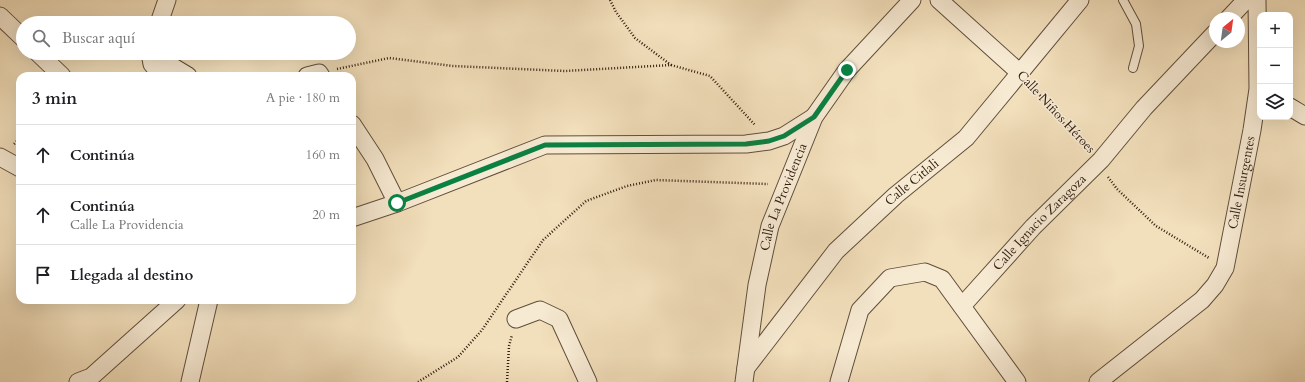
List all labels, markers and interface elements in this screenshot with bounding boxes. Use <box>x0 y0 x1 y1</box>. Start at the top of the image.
north arrow <box>1209 12 1245 48</box>
map controls <box>1257 12 1293 120</box>
button: + <box>1257 12 1293 48</box>
search box <box>16 16 356 60</box>
icon: search <box>30 27 52 49</box>
text: Buscar aquí <box>62 28 135 48</box>
button: − <box>1257 48 1293 84</box>
route end <box>838 61 856 79</box>
street label: Calle Niños Héroes <box>1013 67 1099 157</box>
button: layers <box>1257 84 1293 120</box>
text: 3 min <box>32 87 77 110</box>
text: A pie · 180 m <box>266 89 340 107</box>
street label: Calle Insurgentes <box>1224 134 1260 231</box>
street label: Calle La Providencia <box>756 140 812 253</box>
icon: ahead <box>32 144 54 166</box>
text: Continúa <box>70 145 135 165</box>
text: 160 m <box>306 146 340 164</box>
street label: Calle Citlali <box>881 154 943 210</box>
street label: Calle Ignacio Zaragoza <box>989 170 1091 275</box>
route start <box>388 194 406 212</box>
text: Continúa <box>70 196 135 216</box>
icon: ahead <box>32 204 54 226</box>
text: 20 m <box>312 206 340 224</box>
text: Calle La Providencia <box>70 216 184 234</box>
icon: arrive <box>32 264 54 286</box>
text: Llegada al destino <box>70 265 193 285</box>

